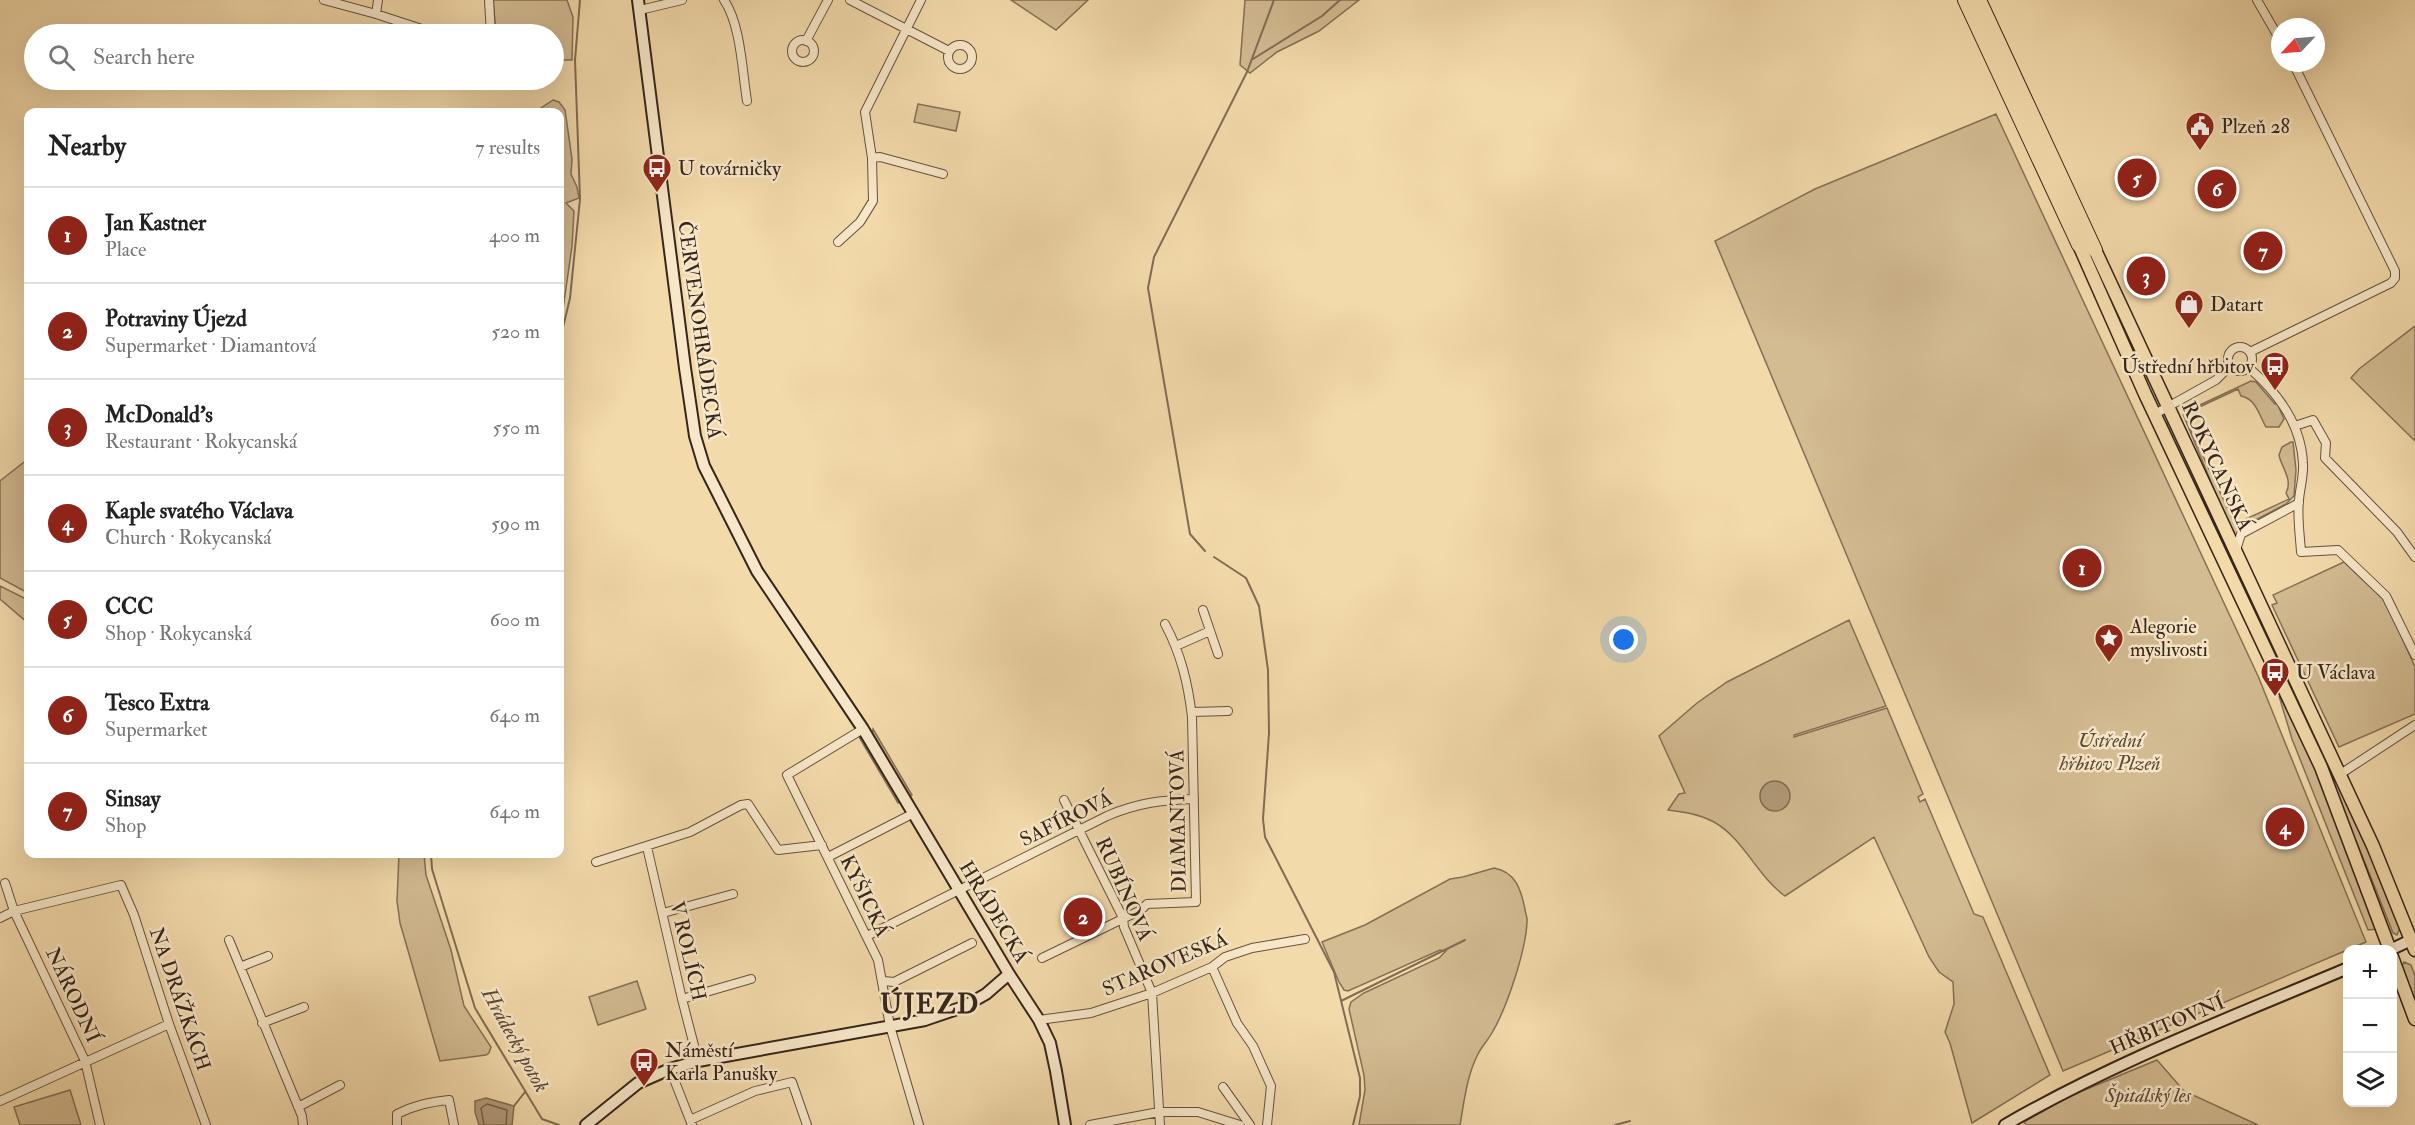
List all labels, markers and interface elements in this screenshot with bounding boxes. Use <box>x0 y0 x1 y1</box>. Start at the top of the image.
north arrow <box>2271 18 2325 72</box>
search box <box>24 24 564 90</box>
icon: search <box>45 41 78 74</box>
text: Search here <box>93 43 195 71</box>
public building icon: Plzeň 28 <box>2184 110 2216 152</box>
place label: Plzeň 28 <box>2221 114 2290 139</box>
text: Nearby <box>48 131 126 163</box>
text: 7 results <box>475 135 540 160</box>
bus stop icon: U továrničky <box>641 152 673 194</box>
place label: U továrničky <box>678 156 782 181</box>
pin: 5 <box>2118 156 2156 201</box>
pin: 6 <box>2198 166 2236 212</box>
text: Jan Kastner <box>105 209 206 237</box>
street label: ČERVENOHRÁDECKÁ <box>672 219 729 441</box>
text: 1 <box>64 223 71 248</box>
text: 400 m <box>489 223 540 248</box>
pin: 7 <box>2244 228 2282 274</box>
text: Place <box>105 237 146 262</box>
pin: 3 <box>2126 254 2166 298</box>
shop icon: Datart <box>2173 288 2205 330</box>
place label: Datart <box>2210 292 2264 317</box>
text: Potraviny Újezd <box>105 305 247 333</box>
text: 2 <box>62 319 73 344</box>
text: 520 m <box>491 319 540 344</box>
text: Supermarket · Diamantová <box>105 333 316 358</box>
bus stop icon: Ústřední hřbitov <box>2259 350 2291 392</box>
place label: Ústřední hřbitov <box>2122 353 2254 379</box>
street label: ROKYCANSKÁ <box>2176 397 2259 535</box>
text: McDonald's <box>105 401 213 429</box>
text: 3 <box>64 415 71 440</box>
text: 550 m <box>493 415 540 440</box>
text: Restaurant · Rokycanská <box>105 429 297 454</box>
text: Kaple svatého Václava <box>105 497 293 525</box>
text: 4 <box>62 511 73 536</box>
text: 590 m <box>491 511 540 536</box>
text: Church · Rokycanská <box>105 525 272 550</box>
pin: 1 <box>2062 546 2102 590</box>
text: CCC <box>105 593 153 621</box>
text: 5 <box>63 607 72 632</box>
text: 600 m <box>490 607 540 632</box>
place label: Alegorie myslivosti <box>2129 614 2208 662</box>
text: Shop · Rokycanská <box>105 621 252 646</box>
place icon: Alegorie myslivosti <box>2093 622 2125 664</box>
your location <box>1609 625 1638 654</box>
bus stop icon: U Václava <box>2259 656 2291 698</box>
place label: U Václava <box>2296 660 2376 685</box>
text: Tesco Extra <box>105 689 209 717</box>
text: 6 <box>62 703 73 728</box>
text: 640 m <box>489 703 540 728</box>
text: Supermarket <box>105 717 208 742</box>
park label: Ústřední hřbitov Plzeň <box>2058 728 2161 776</box>
street label: DIAMANTOVÁ <box>1163 749 1192 893</box>
text: Sinsay <box>105 785 160 813</box>
street label: SAFÍROVÁ <box>1015 785 1117 852</box>
text: 7 <box>63 799 72 824</box>
text: 640 m <box>489 799 540 824</box>
pin: 4 <box>2266 804 2304 850</box>
text: Shop <box>105 813 146 838</box>
street label: RUBÍNOVÁ <box>1090 833 1159 945</box>
street label: KYŠICKÁ <box>834 851 897 941</box>
street label: HRÁDECKÁ <box>954 856 1035 968</box>
pin: 2 <box>1064 894 1102 940</box>
street label: V ROLÍCH <box>664 898 713 1003</box>
street label: NA DRÁŽKÁCH <box>144 924 217 1074</box>
street label: STAROVESKÁ <box>1098 925 1232 1002</box>
street label: NÁRODNÍ <box>40 943 107 1047</box>
map controls <box>2343 945 2397 1107</box>
button: + <box>2343 945 2397 999</box>
water label: Hrádecký potok <box>475 982 555 1097</box>
district label: ÚJEZD <box>880 986 980 1021</box>
street label: HŘBITOVNÍ <box>2105 988 2229 1060</box>
button: − <box>2343 999 2397 1053</box>
place label: Náměstí Karla Panušky <box>665 1038 779 1086</box>
bus stop icon: Náměstí Karla Panušky <box>628 1046 660 1088</box>
button: layers <box>2343 1053 2397 1107</box>
park label: Špitálský les <box>2104 1083 2191 1108</box>

